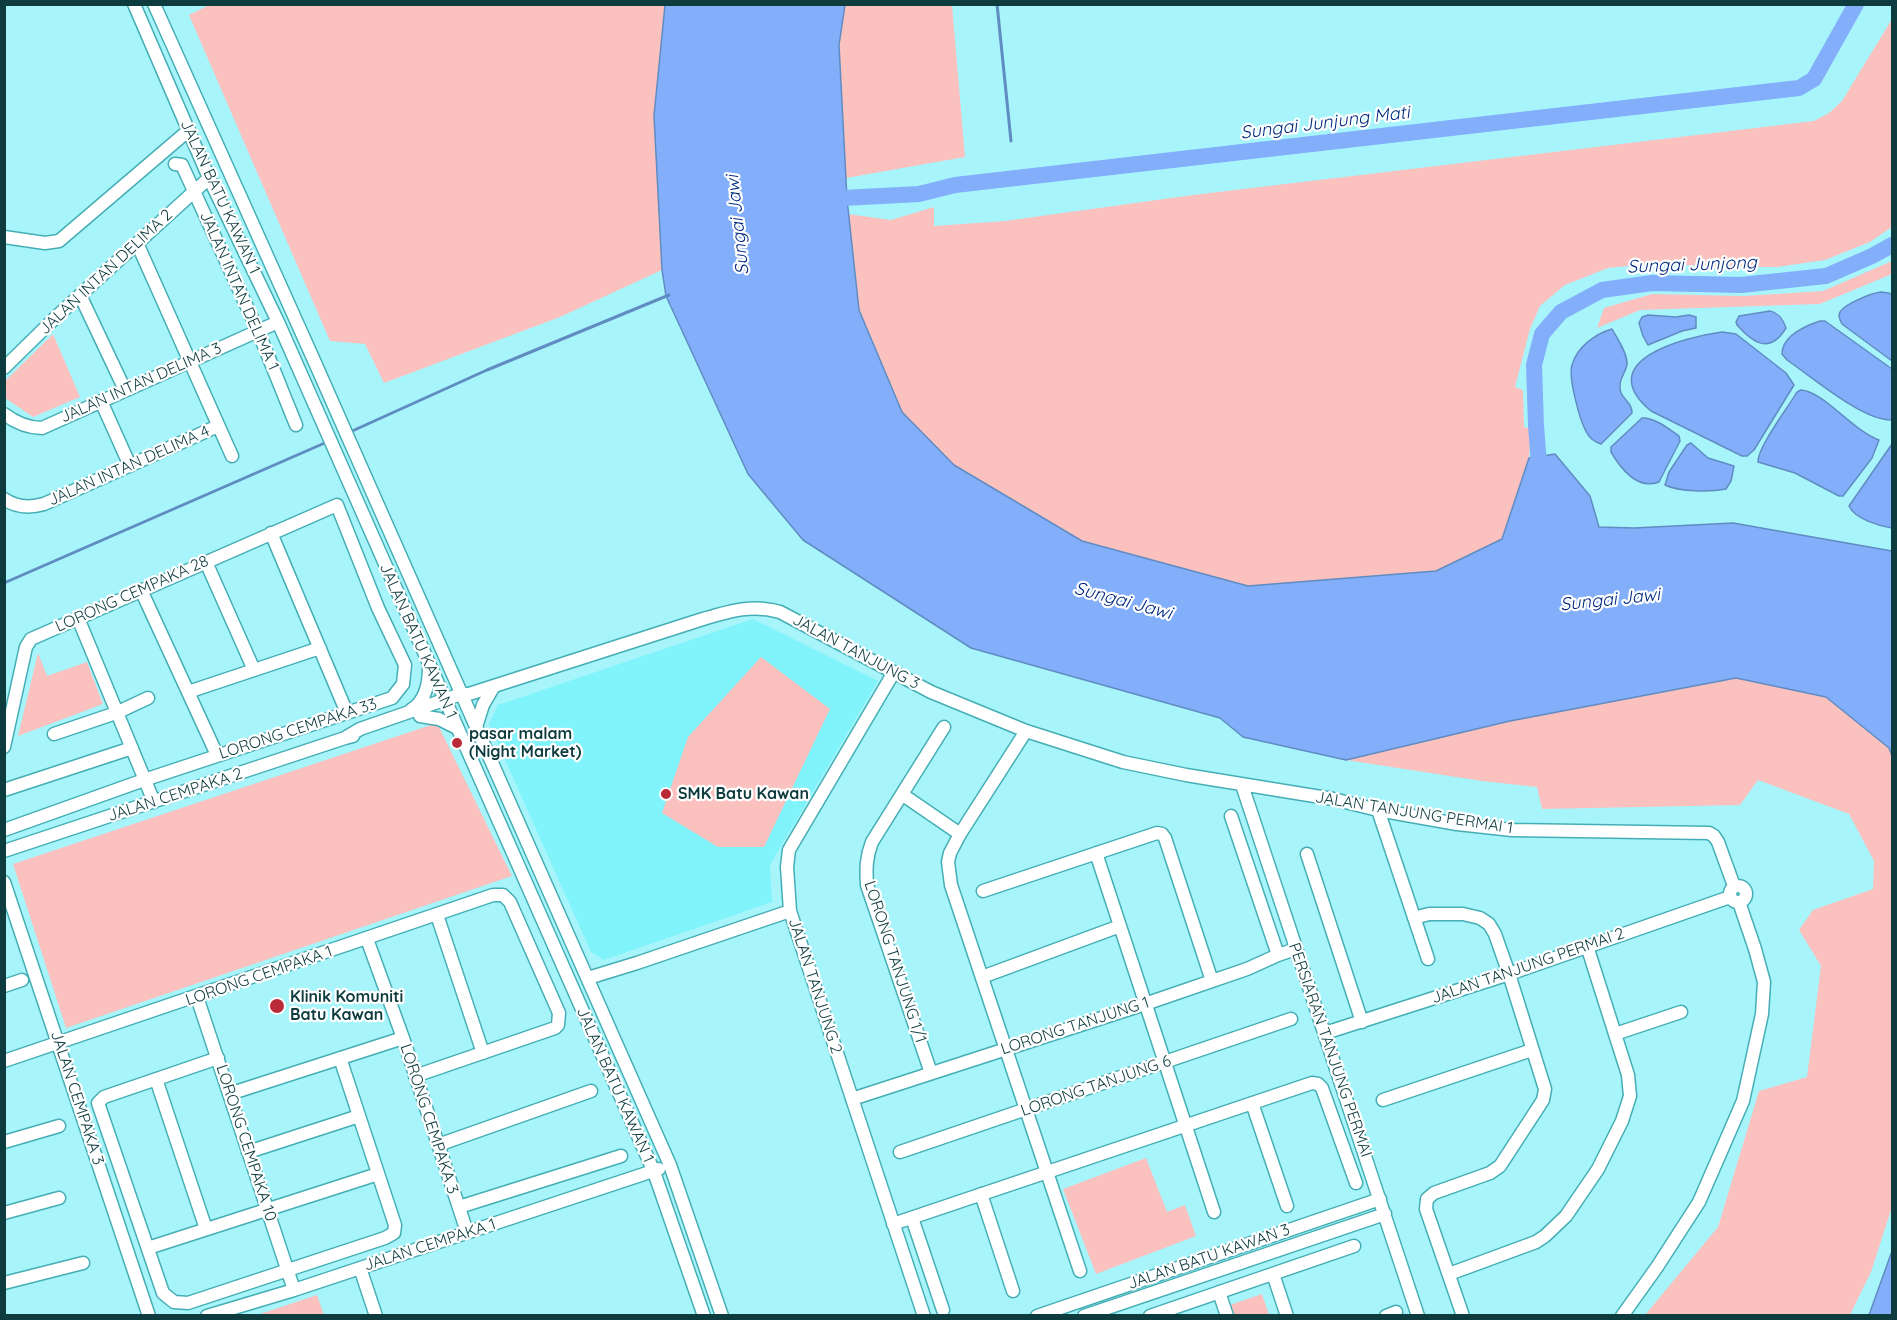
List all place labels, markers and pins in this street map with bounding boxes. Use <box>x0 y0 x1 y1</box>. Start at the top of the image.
place label: pasar malam (Night Market) <box>469 724 581 762</box>
marker: pasar malam (Night Market) <box>450 736 464 750</box>
place label: SMK Batu Kawan <box>678 784 809 804</box>
marker: SMK Batu Kawan <box>659 787 673 801</box>
place label: Klinik Komuniti Batu Kawan <box>290 987 403 1025</box>
marker: Klinik Komuniti Batu Kawan <box>268 997 286 1015</box>

